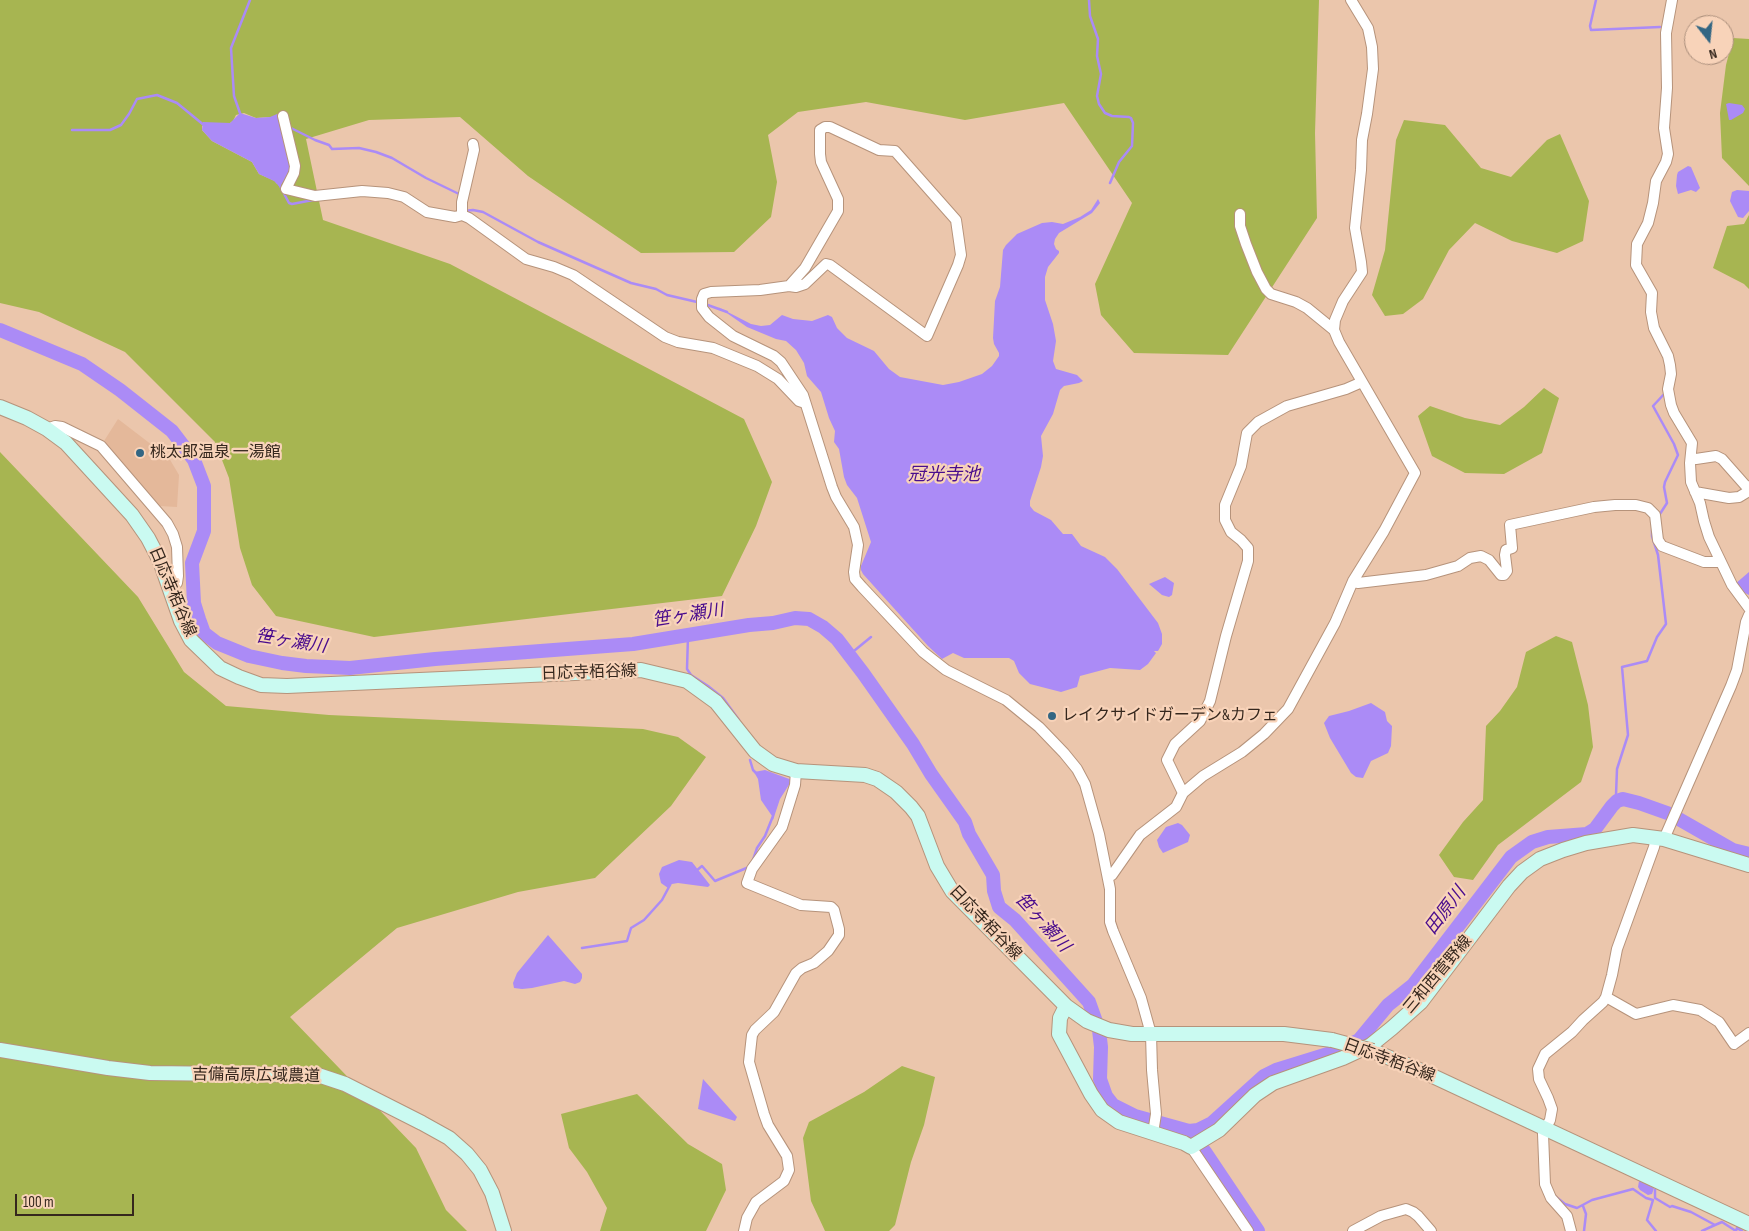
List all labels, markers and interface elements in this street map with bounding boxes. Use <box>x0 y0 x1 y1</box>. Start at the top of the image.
north arrow <box>1684 15 1734 65</box>
text: N <box>1707 45 1719 63</box>
place label: 桃太郎温泉 一湯館 <box>150 443 281 463</box>
marker: 桃太郎温泉 一湯館 <box>134 447 146 459</box>
water label: 冠光寺池 <box>908 464 980 486</box>
street label: 日応寺栢谷線 <box>144 544 200 640</box>
water label: 笹ヶ瀬川 <box>651 600 725 632</box>
water label: 笹ヶ瀬川 <box>254 626 328 658</box>
street label: 日応寺栢谷線 <box>541 662 637 684</box>
place label: レイクサイドガーデン&カフェ <box>1062 706 1278 726</box>
marker: レイクサイドガーデン&カフェ <box>1046 710 1058 722</box>
street label: 日応寺栢谷線 <box>945 882 1025 964</box>
water label: 田原川 <box>1421 883 1471 939</box>
water label: 笹ヶ瀬川 <box>1010 889 1074 957</box>
street label: 三和西菅野線 <box>1400 932 1476 1018</box>
street label: 日応寺栢谷線 <box>1341 1036 1437 1086</box>
street label: 吉備高原広域農道 <box>192 1065 320 1087</box>
scale bar <box>18 1184 136 1216</box>
text: 100 m <box>23 1193 54 1212</box>

